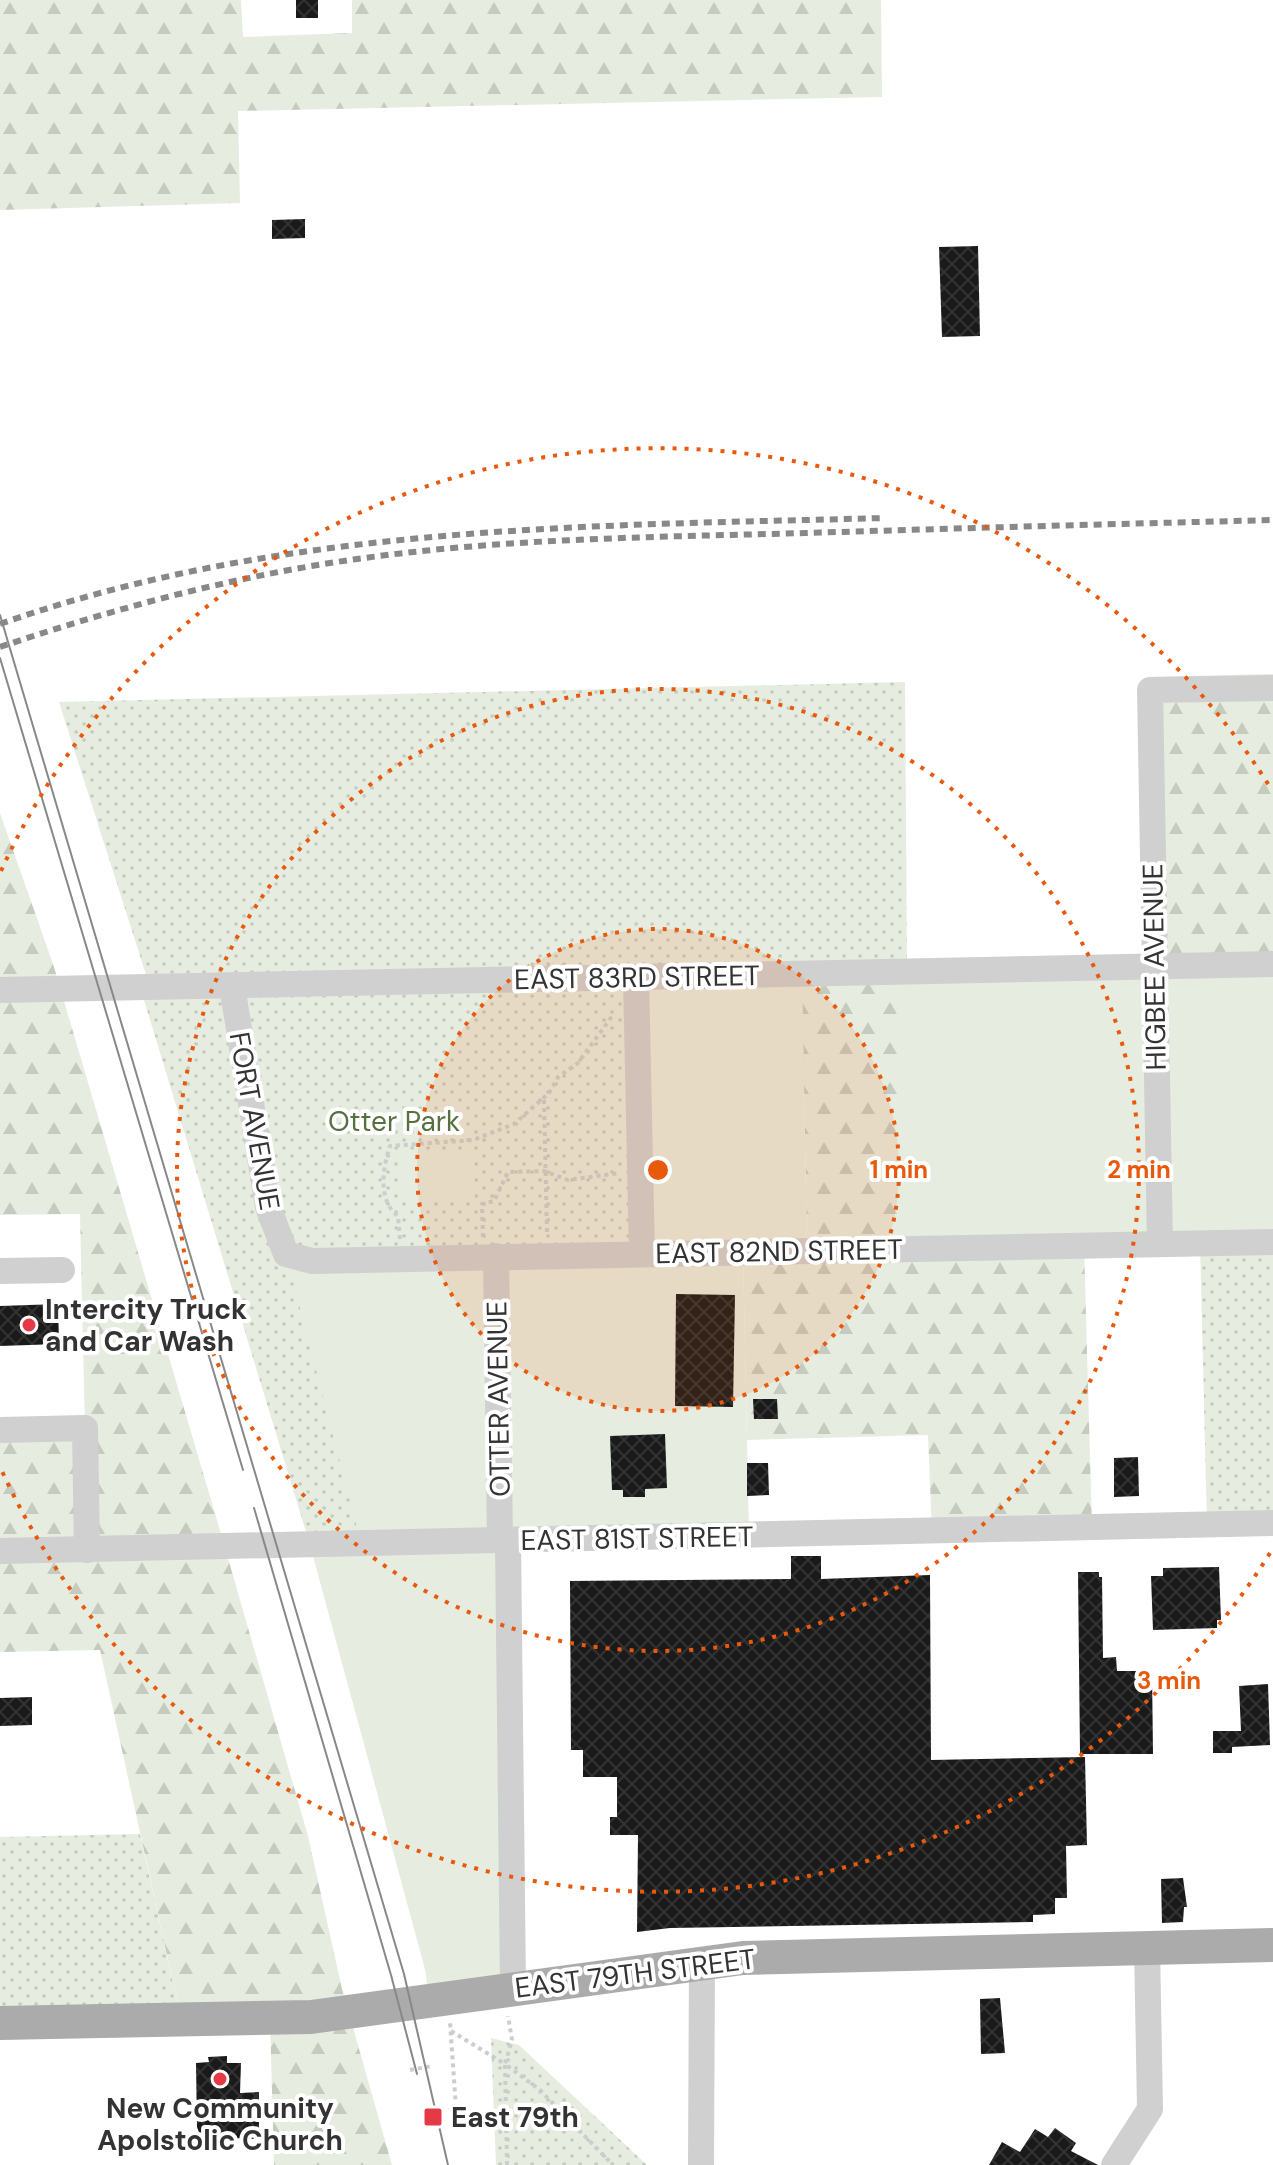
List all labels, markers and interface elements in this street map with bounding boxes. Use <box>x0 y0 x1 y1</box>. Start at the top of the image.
street label: HIGBEE AVENUE <box>1134 863 1175 1071</box>
street label: EAST 83RD STREET <box>514 957 760 998</box>
street label: FORT AVENUE <box>221 1029 288 1213</box>
park label: Otter Park <box>328 1103 460 1140</box>
text: 1 min <box>870 1154 928 1185</box>
text: 2 min <box>1107 1154 1171 1185</box>
centre of rings <box>644 1156 672 1184</box>
street label: EAST 82ND STREET <box>655 1231 903 1272</box>
place label: Intercity Truck and Car Wash <box>45 1291 247 1360</box>
street label: OTTER AVENUE <box>478 1301 519 1497</box>
marker: Intercity Truck and Car Wash <box>20 1316 38 1334</box>
street label: EAST 81ST STREET <box>520 1518 754 1559</box>
text: 3 min <box>1137 1665 1201 1696</box>
street label: EAST 79TH STREET <box>513 1940 757 2007</box>
marker: New Community Apolstolic Church <box>211 2070 229 2088</box>
place label: New Community Apolstolic Church <box>97 2090 343 2159</box>
place label: East 79th <box>451 2099 579 2136</box>
marker: East 79th <box>422 2106 444 2128</box>

